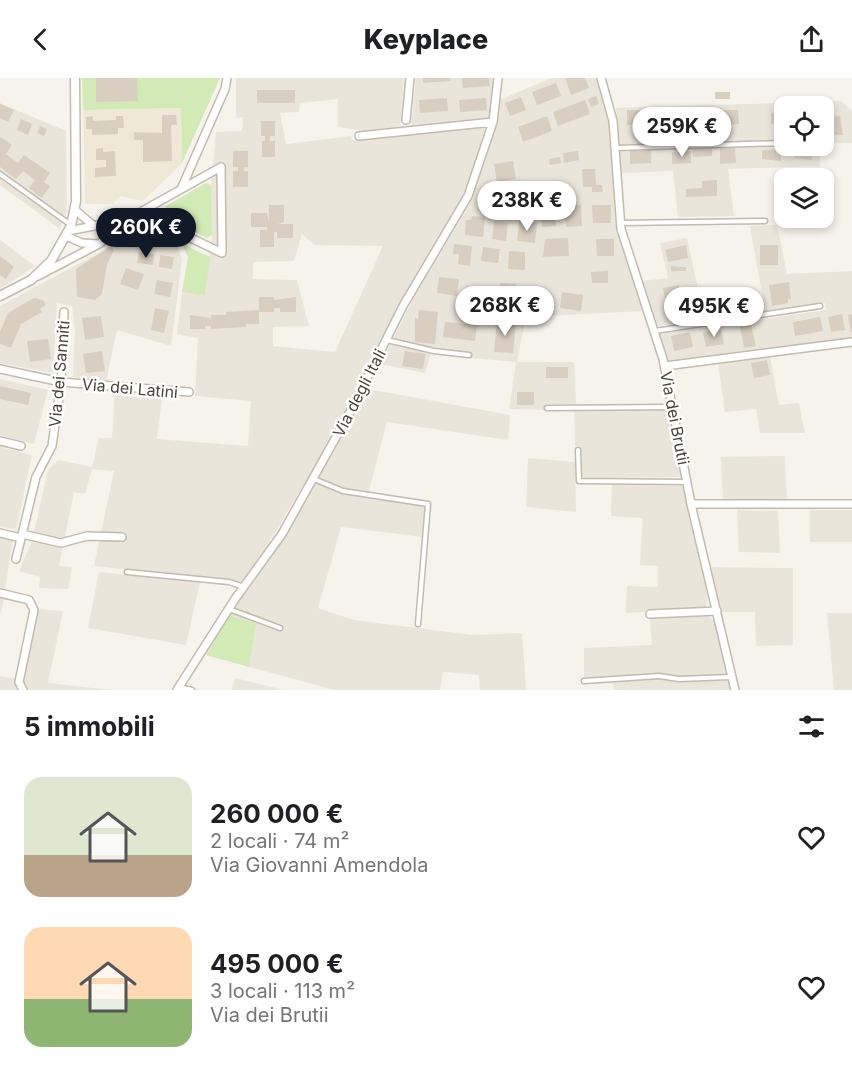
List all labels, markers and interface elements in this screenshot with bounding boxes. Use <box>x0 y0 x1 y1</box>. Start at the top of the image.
icon: back <box>24 23 57 56</box>
text: Keyplace <box>364 23 488 56</box>
icon: share <box>795 23 828 56</box>
map controls <box>774 96 834 228</box>
button: locate <box>774 96 834 156</box>
pin: 259K € <box>633 107 731 158</box>
text: 259K € <box>646 114 718 138</box>
button: layers <box>774 168 834 228</box>
pin: 238K € <box>478 181 576 232</box>
text: 238K € <box>491 188 563 212</box>
pin: 260K € <box>97 208 195 259</box>
text: 260K € <box>110 215 182 239</box>
pin: 268K € <box>456 286 554 337</box>
pin: 495K € <box>665 287 763 338</box>
text: 268K € <box>469 293 541 317</box>
text: 495K € <box>678 294 750 318</box>
street label: Via dei Sanniti <box>44 320 74 428</box>
street label: Via degli Itali <box>328 346 390 440</box>
street label: Via dei Brutii <box>656 370 694 466</box>
street label: Via dei Latini <box>81 374 179 402</box>
icon: filters <box>795 710 828 743</box>
text: 5 immobili <box>24 711 155 742</box>
text: 260 000 € <box>210 798 344 829</box>
icon: home <box>72 801 144 873</box>
icon: heart <box>795 821 828 854</box>
text: 2 locali · 74 m² <box>210 829 349 853</box>
text: Via Giovanni Amendola <box>210 853 428 877</box>
text: 495 000 € <box>210 948 344 979</box>
icon: home <box>72 951 144 1023</box>
icon: heart <box>795 971 828 1004</box>
text: 3 locali · 113 m² <box>210 979 355 1003</box>
text: Via dei Brutii <box>210 1003 329 1027</box>

